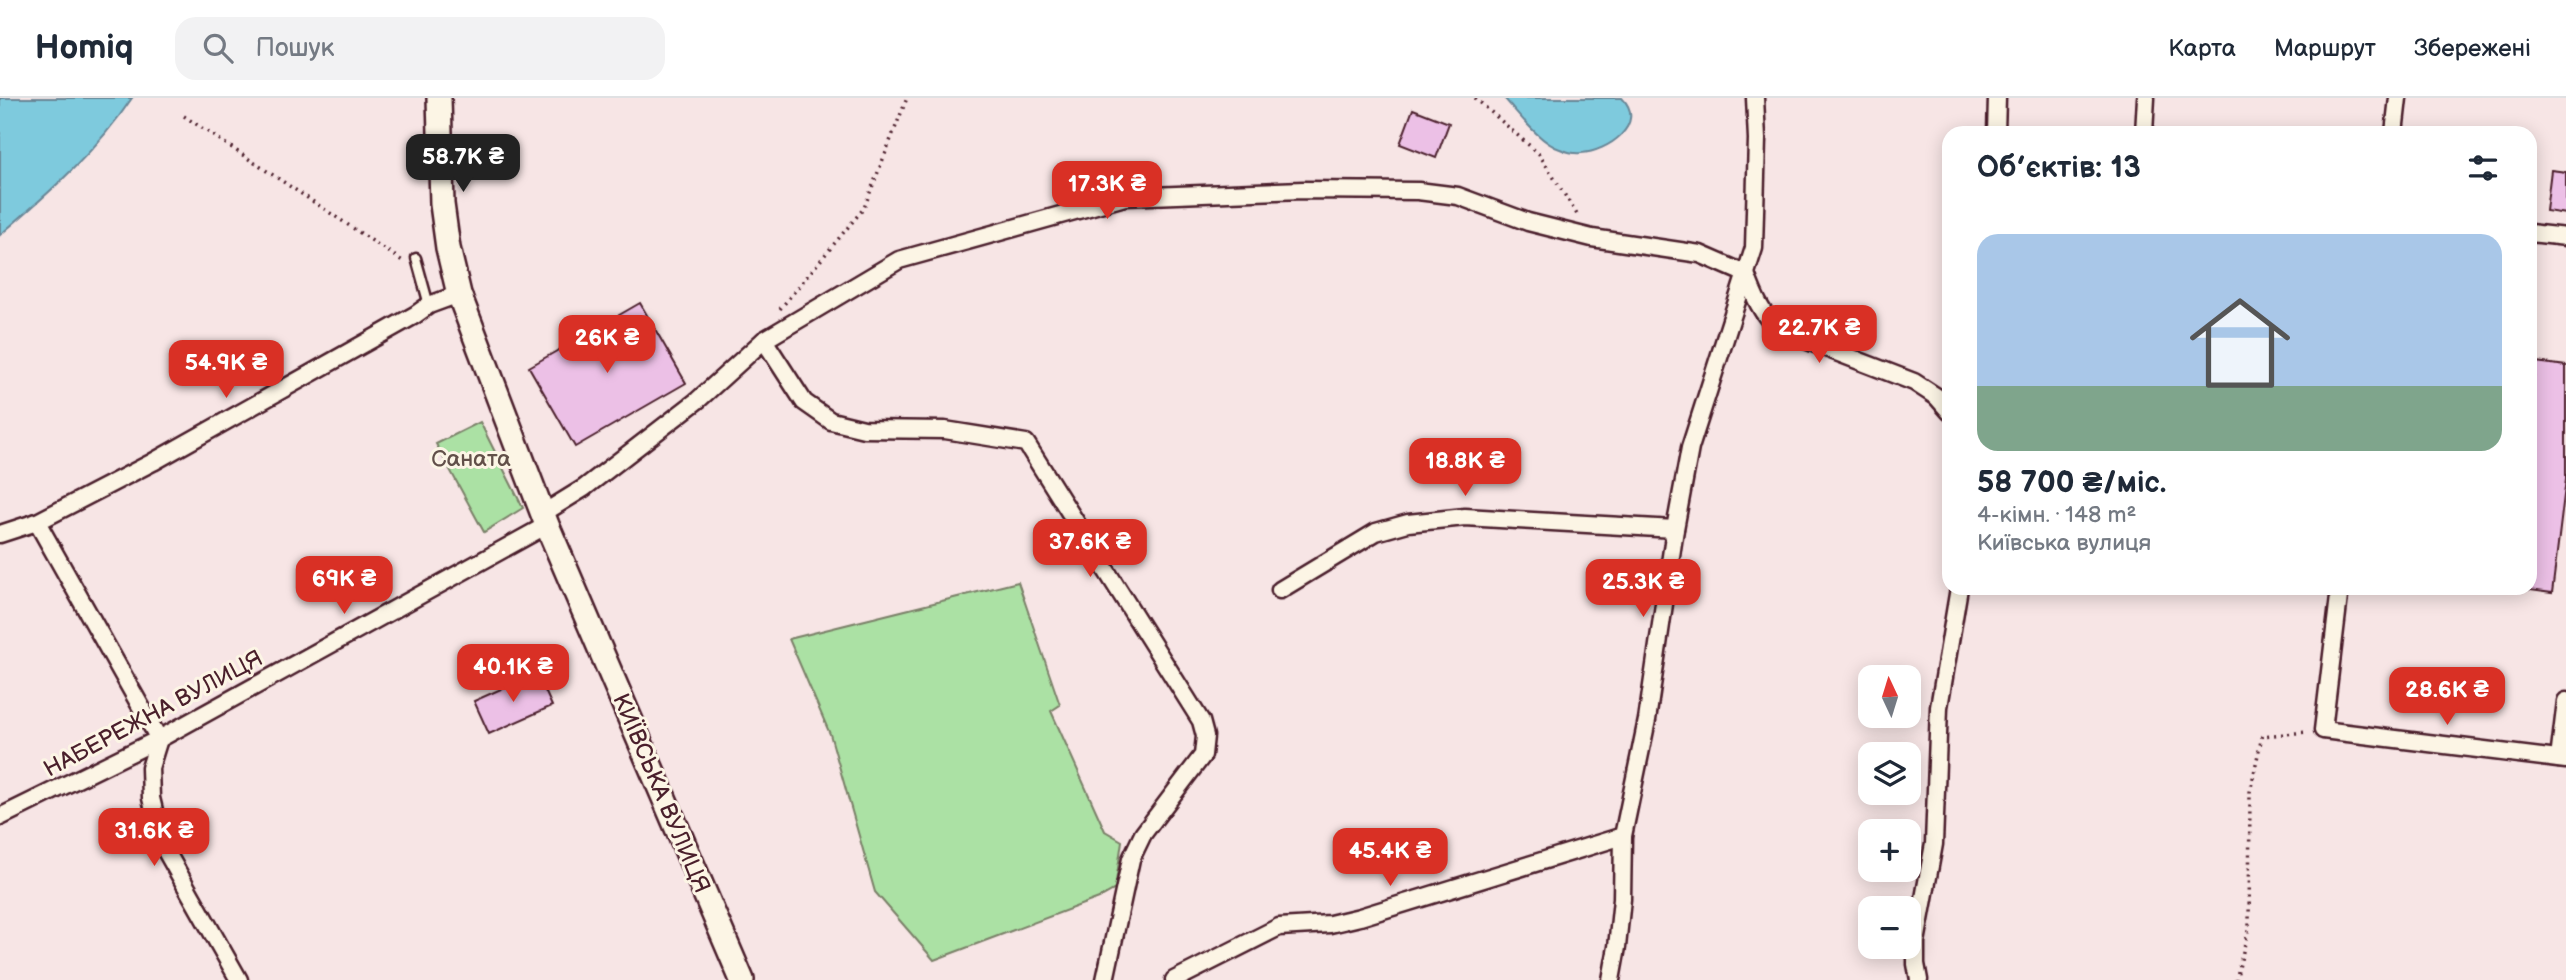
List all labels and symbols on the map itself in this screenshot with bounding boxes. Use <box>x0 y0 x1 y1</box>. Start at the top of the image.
pin: 58.7K ₴ <box>398 134 528 194</box>
pin: 17.3K ₴ <box>1042 162 1172 221</box>
pin: 22.7K ₴ <box>1754 306 1884 365</box>
pin: 26K ₴ <box>558 316 656 375</box>
pin: 54.9K ₴ <box>161 341 291 400</box>
pin: 18.8K ₴ <box>1400 438 1530 498</box>
park label: Саната <box>431 445 511 473</box>
pin: 37.6K ₴ <box>1025 519 1155 579</box>
pin: 69K ₴ <box>295 556 393 616</box>
pin: 25.3K ₴ <box>1578 560 1708 619</box>
street label: НАБЕРЕЖНА ВУЛИЦЯ <box>39 644 268 783</box>
pin: 40.1K ₴ <box>448 644 578 704</box>
north arrow <box>1858 665 1922 728</box>
pin: 28.6K ₴ <box>2382 668 2512 727</box>
street label: КИЇВСЬКА ВУЛИЦЯ <box>606 689 716 897</box>
pin: 31.6K ₴ <box>89 808 219 868</box>
pin: 45.4K ₴ <box>1325 828 1455 888</box>

